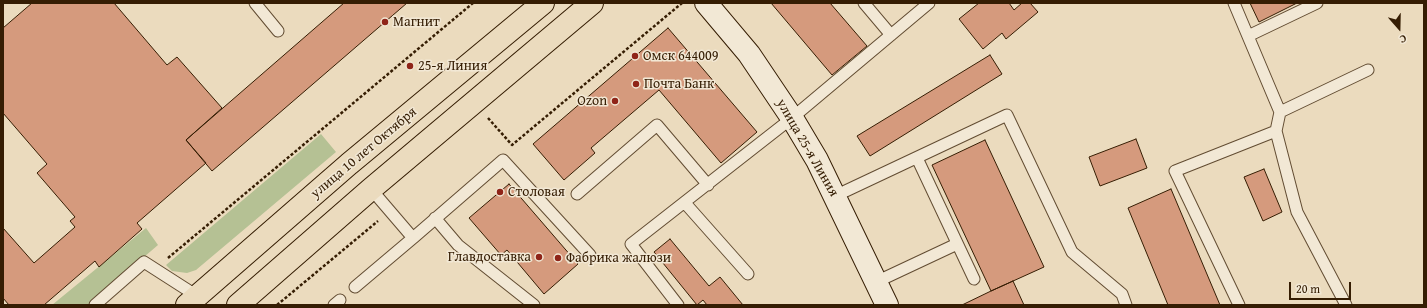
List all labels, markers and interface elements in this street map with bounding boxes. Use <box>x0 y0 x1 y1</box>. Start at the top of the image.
north arrow <box>1379 8 1419 48</box>
place label: Магнит <box>393 14 440 30</box>
marker: Магнит <box>380 17 390 27</box>
text: С <box>1397 31 1409 48</box>
place label: Омск 644009 <box>643 48 719 64</box>
marker: Омск 644009 <box>630 51 640 61</box>
place label: 25-я Линия <box>418 58 487 74</box>
marker: 25-я Линия <box>405 61 415 71</box>
place label: Почта Банк <box>644 76 714 92</box>
marker: Почта Банк <box>631 79 641 89</box>
place label: Ozon <box>577 93 607 109</box>
marker: Ozon <box>610 96 620 106</box>
street label: улица 25-я Линия <box>772 96 842 200</box>
street label: улица 10 лет Октября <box>308 104 420 202</box>
place label: Столовая <box>508 184 565 200</box>
marker: Столовая <box>495 187 505 197</box>
place label: Главдоставка <box>448 249 531 265</box>
place label: Фабрика жалюзи <box>566 250 671 266</box>
marker: Главдоставка <box>534 252 544 262</box>
marker: Фабрика жалюзи <box>553 253 563 263</box>
scale bar <box>1291 274 1353 300</box>
text: 20 m <box>1296 280 1320 297</box>

